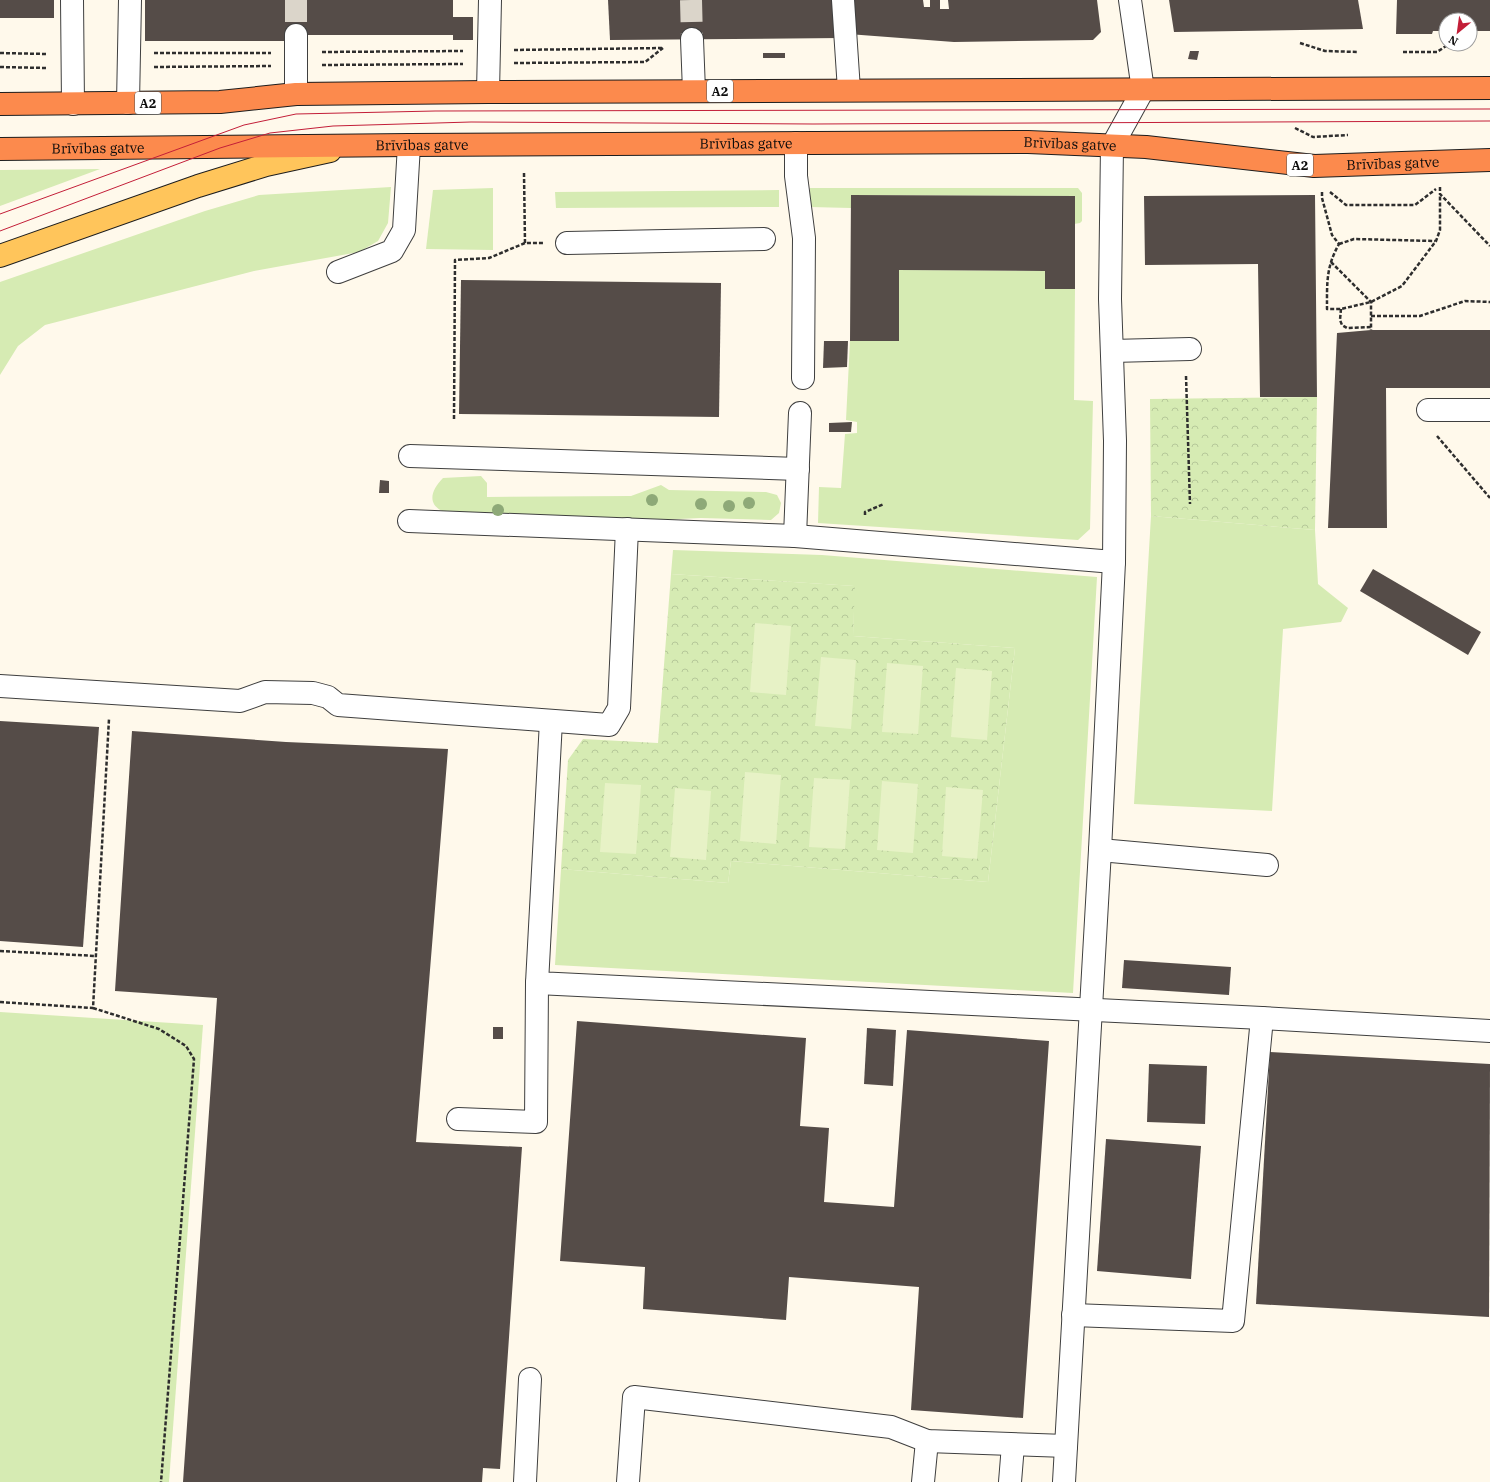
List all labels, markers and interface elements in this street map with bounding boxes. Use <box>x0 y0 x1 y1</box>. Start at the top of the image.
north arrow <box>1438 12 1478 52</box>
text: N <box>1446 32 1460 49</box>
road number: A2 <box>707 80 733 102</box>
road number: A2 <box>135 92 161 114</box>
street label: Brīvības gatve <box>1023 133 1117 155</box>
street label: Brīvības gatve <box>699 134 793 153</box>
street label: Brīvības gatve <box>375 136 469 154</box>
street label: Brīvības gatve <box>51 139 145 157</box>
street label: Brīvības gatve <box>1346 153 1440 174</box>
road number: A2 <box>1287 154 1313 176</box>

